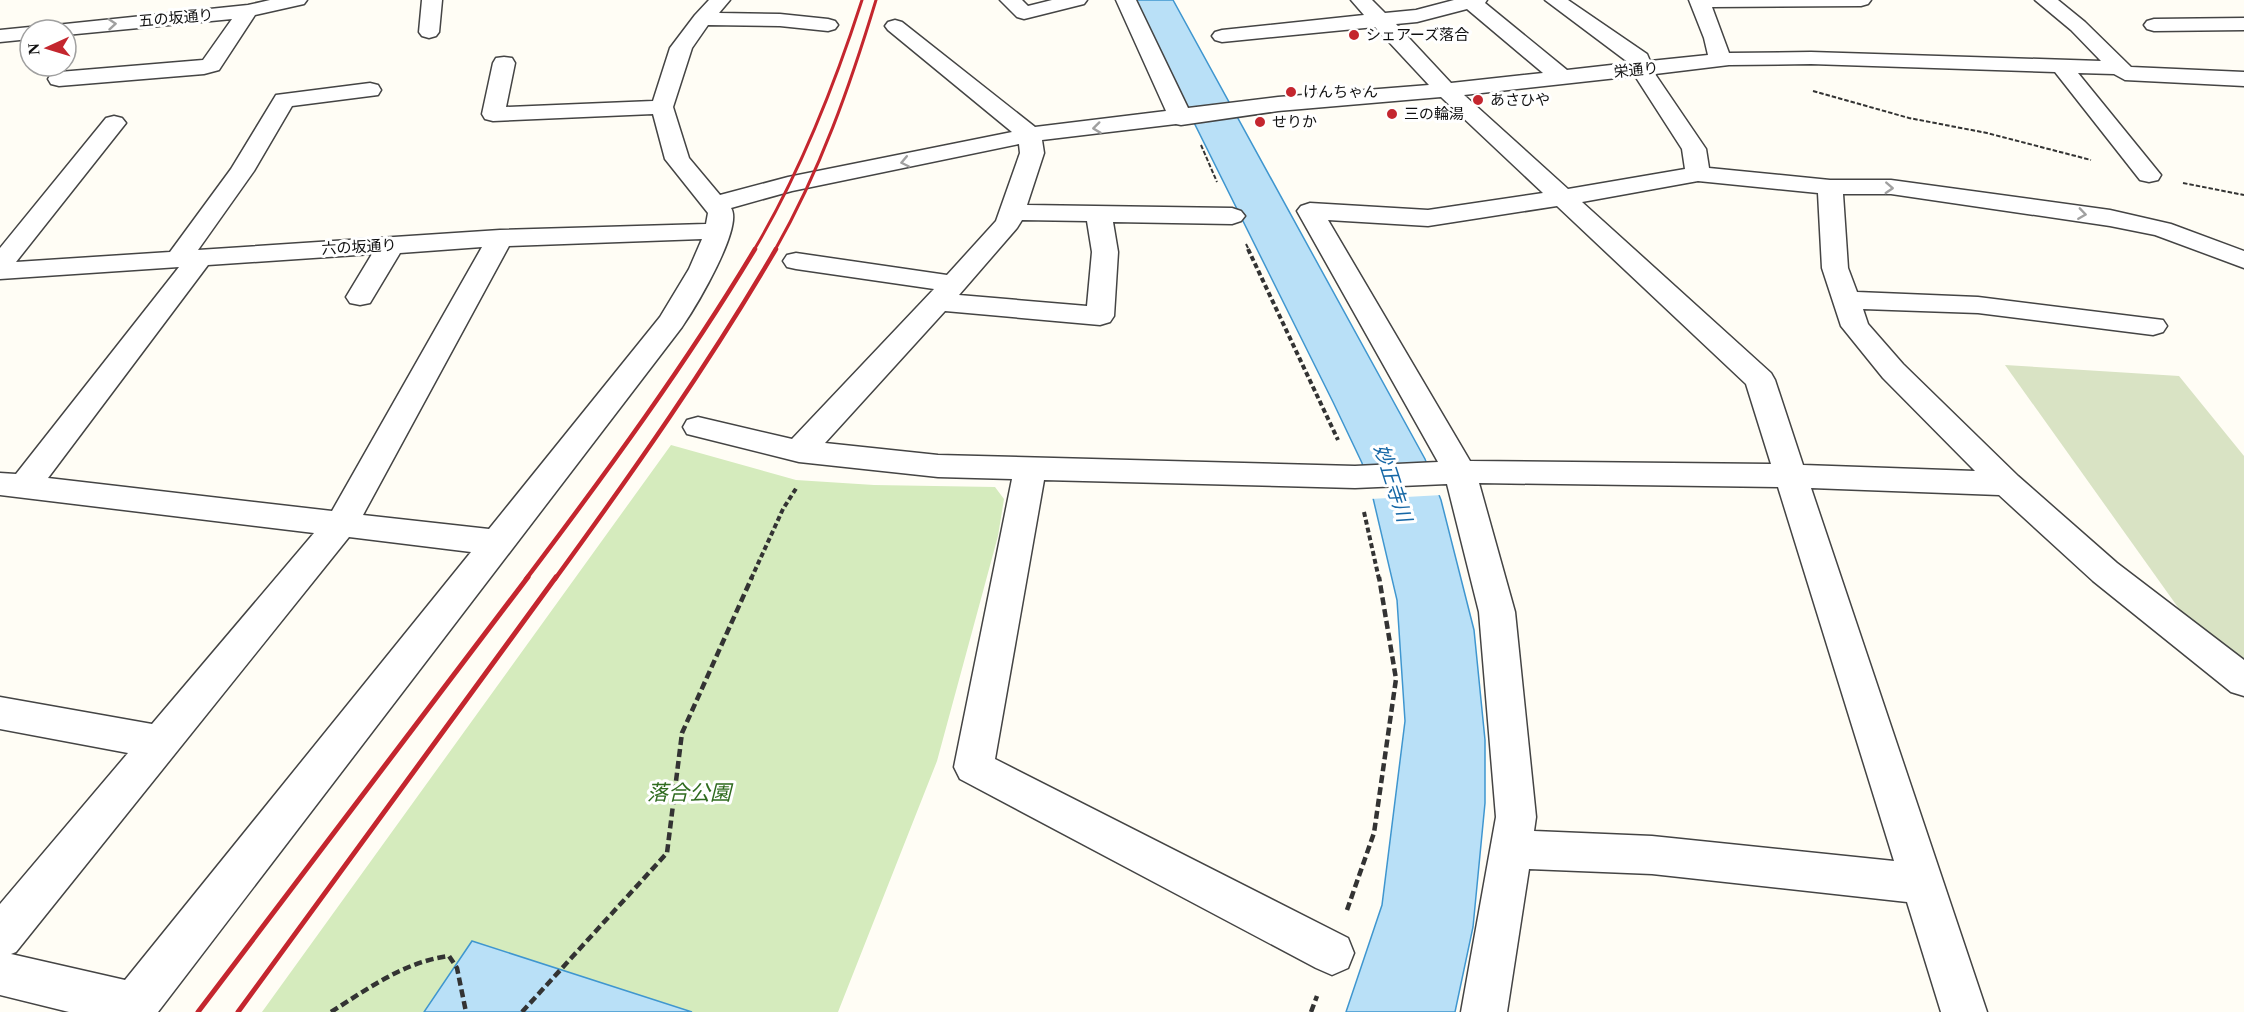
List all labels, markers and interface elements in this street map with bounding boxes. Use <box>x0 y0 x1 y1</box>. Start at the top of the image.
street label: 五の坂通り <box>138 7 214 29</box>
north arrow <box>18 18 78 78</box>
one-way arrow <box>107 18 116 31</box>
place label: シェアーズ落合 <box>1366 27 1469 43</box>
marker: シェアーズ落合 <box>1347 28 1361 42</box>
text: N <box>25 42 42 55</box>
street label: 栄通り <box>1613 60 1659 80</box>
place label: けんちゃん <box>1303 84 1378 100</box>
marker: けんちゃん <box>1284 85 1298 99</box>
place label: あさひや <box>1490 92 1550 108</box>
marker: あさひや <box>1471 93 1485 107</box>
place label: 三の輪湯 <box>1404 105 1464 122</box>
marker: 三の輪湯 <box>1385 107 1399 121</box>
place label: せりか <box>1272 114 1317 130</box>
marker: せりか <box>1253 115 1267 129</box>
one-way arrow <box>1092 121 1101 134</box>
one-way arrow <box>900 154 910 167</box>
one-way arrow <box>1884 181 1893 194</box>
one-way arrow <box>2077 208 2087 220</box>
street label: 六の坂通り <box>321 237 397 257</box>
water label: 妙正寺川 <box>1370 442 1416 526</box>
park label: 落合公園 <box>647 781 734 805</box>

